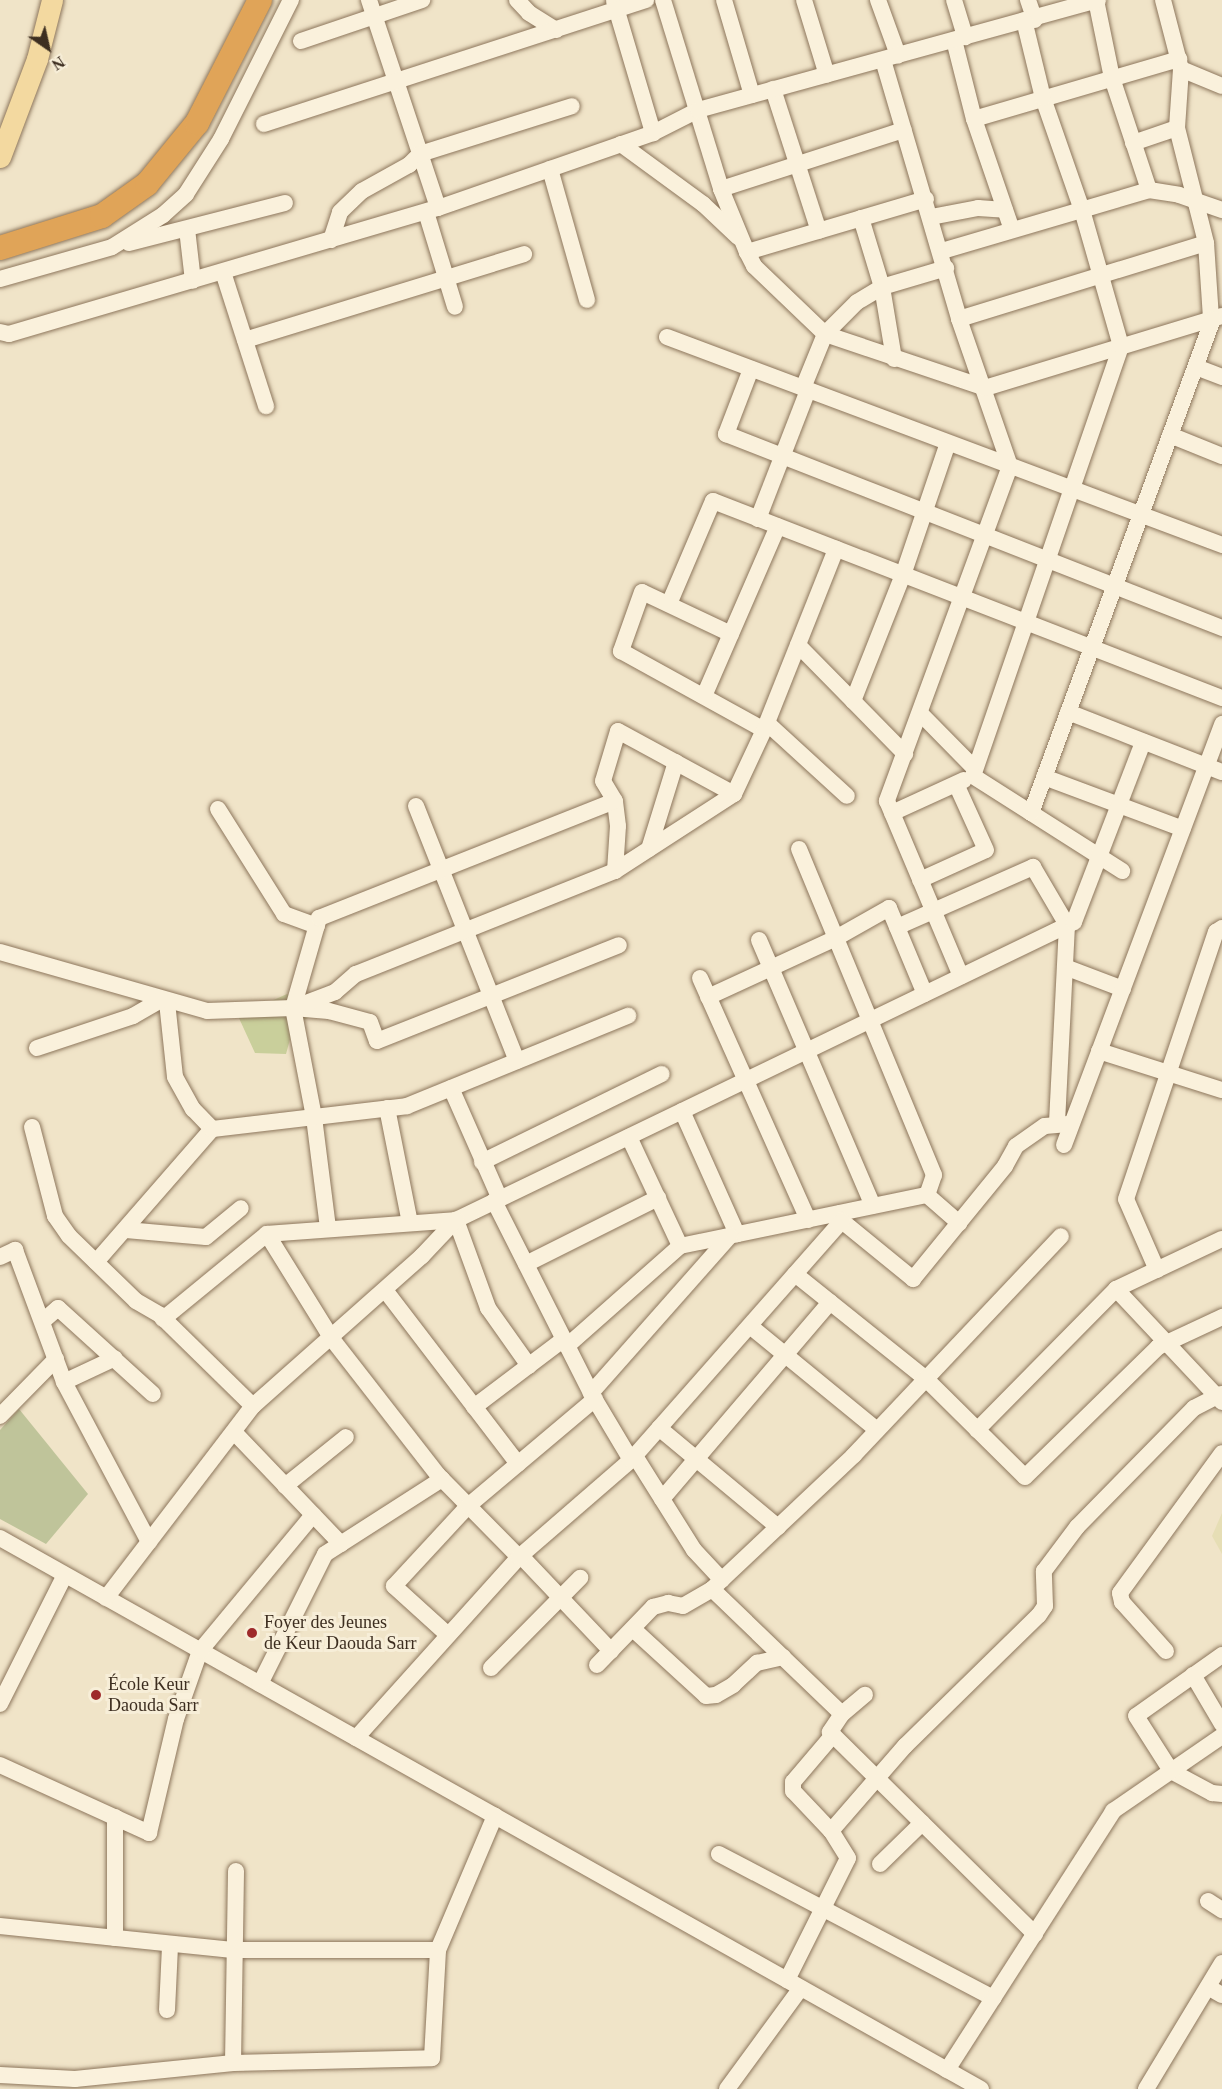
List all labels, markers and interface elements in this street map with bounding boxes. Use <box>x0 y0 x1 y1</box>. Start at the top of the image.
north arrow <box>18 18 78 78</box>
text: N <box>49 53 68 74</box>
place label: Foyer des Jeunes de Keur Daouda Sarr <box>264 1612 416 1654</box>
marker: Foyer des Jeunes de Keur Daouda Sarr <box>245 1626 259 1640</box>
place label: École Keur Daouda Sarr <box>108 1674 198 1716</box>
marker: École Keur Daouda Sarr <box>89 1688 103 1702</box>

